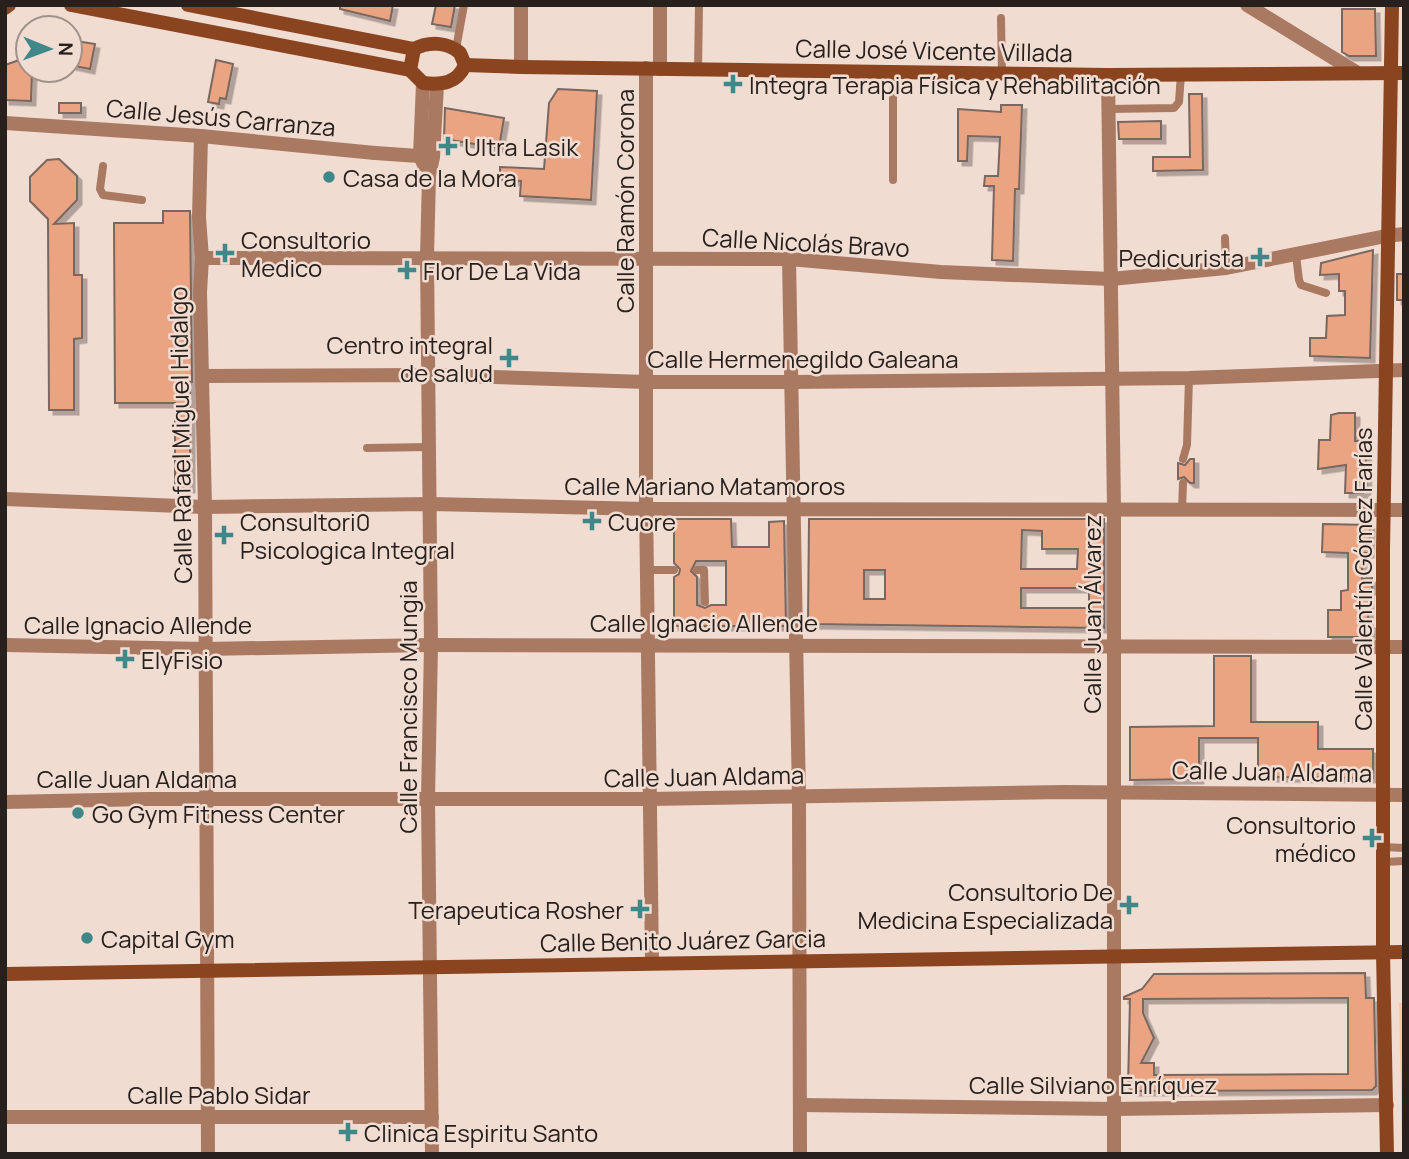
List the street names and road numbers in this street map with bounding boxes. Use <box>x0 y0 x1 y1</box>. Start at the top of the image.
street label: Calle José Vicente Villada <box>795 31 1073 69</box>
street label: Calle Ramón Corona <box>608 89 641 313</box>
street label: Calle Jesús Carranza <box>105 91 337 143</box>
street label: Calle Nicolás Bravo <box>701 220 911 264</box>
street label: Calle Rafael Miguel Hidalgo <box>161 286 199 584</box>
street label: Calle Hermenegildo Galeana <box>648 342 959 375</box>
street label: Calle Valentín Gómez Farías <box>1346 427 1379 731</box>
street label: Calle Mariano Matamoros <box>565 469 845 502</box>
street label: Calle Juan Álvarez <box>1075 514 1108 714</box>
street label: Calle Francisco Mungia <box>391 580 424 834</box>
street label: Calle Ignacio Allende <box>590 606 818 639</box>
street label: Calle Ignacio Allende <box>24 608 252 641</box>
street label: Calle Juan Aldama <box>1172 753 1372 789</box>
street label: Calle Juan Aldama <box>604 758 804 794</box>
street label: Calle Juan Aldama <box>37 762 237 795</box>
street label: Calle Benito Juárez Garcia <box>540 921 826 959</box>
street label: Calle Silviano Enríquez <box>969 1068 1217 1101</box>
street label: Calle Pablo Sidar <box>127 1078 311 1111</box>

